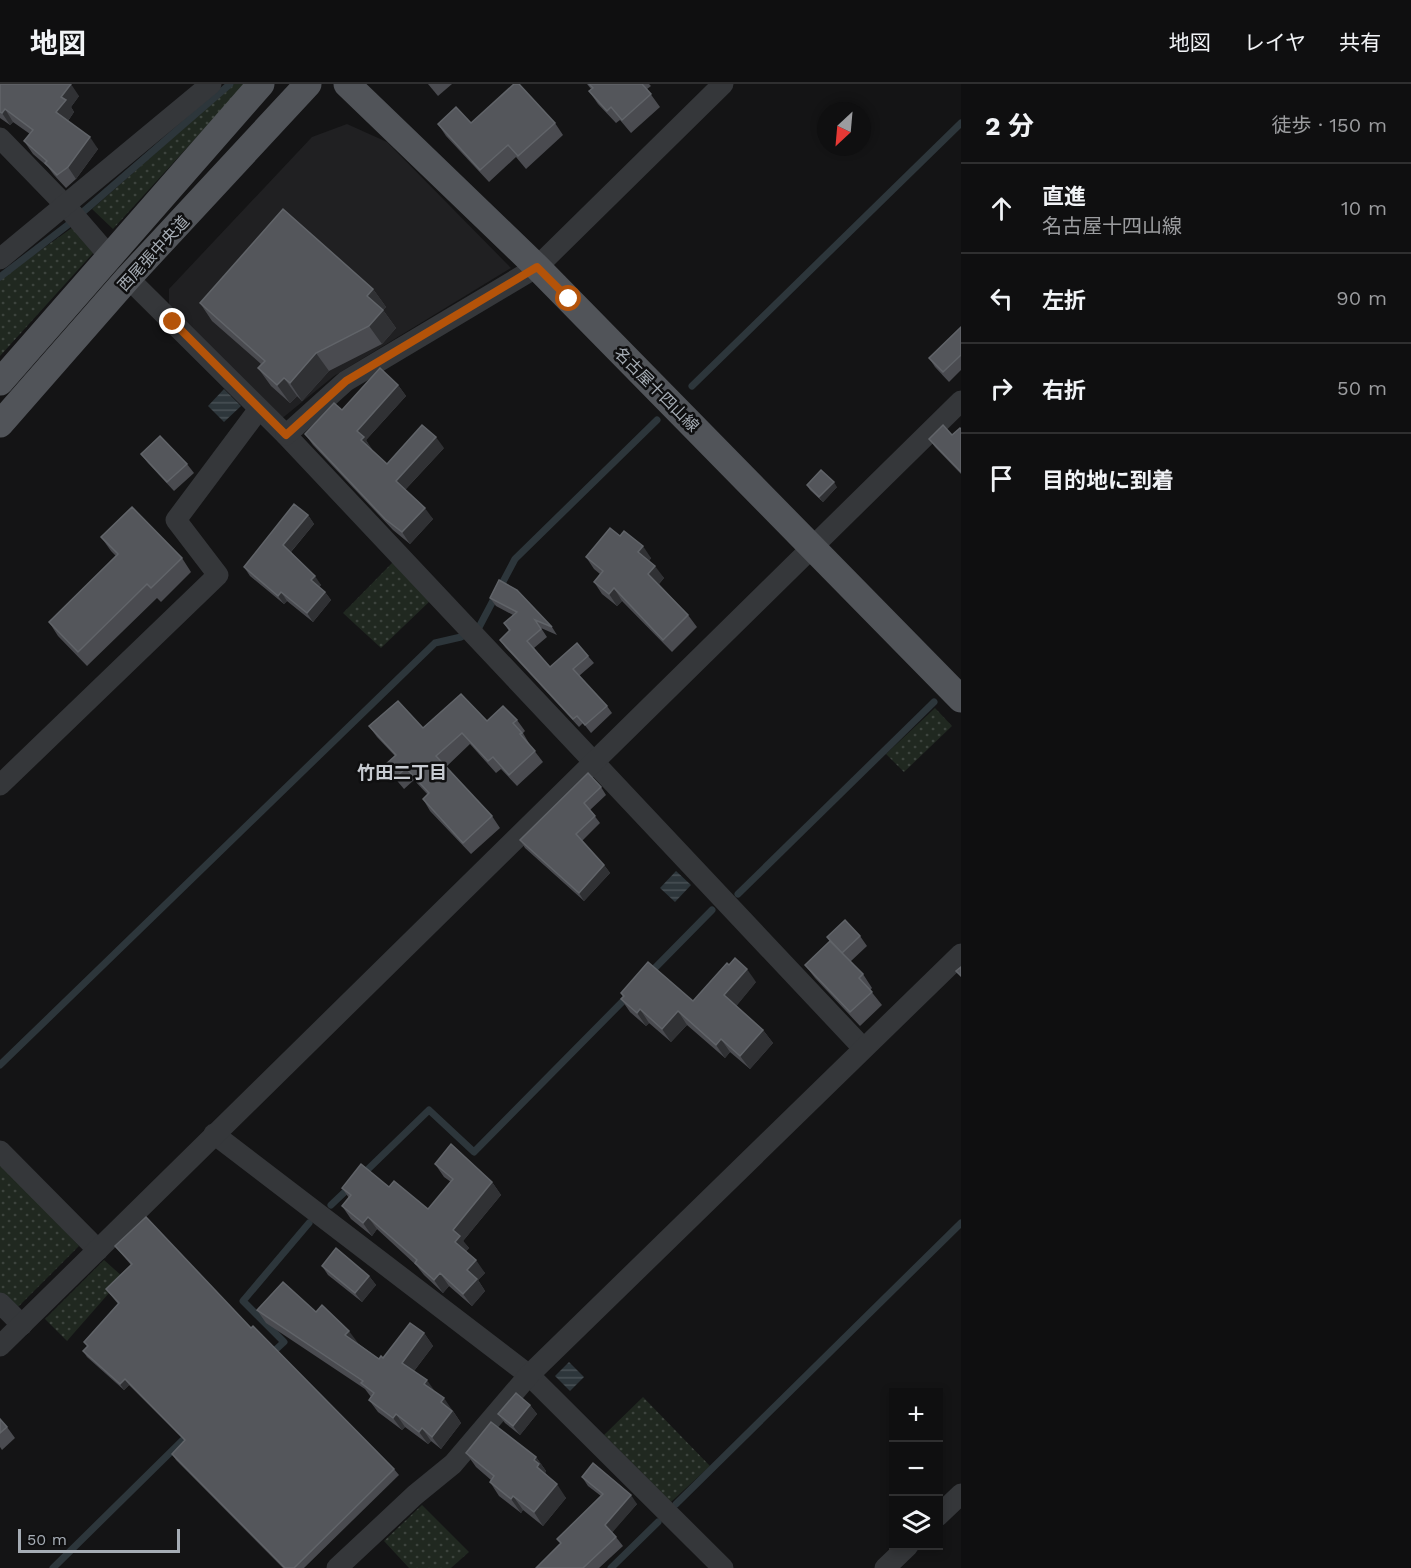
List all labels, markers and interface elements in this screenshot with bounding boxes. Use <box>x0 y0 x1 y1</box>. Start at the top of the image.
text: 地図 <box>30 27 86 60</box>
text: 地図 <box>1169 30 1211 55</box>
text: レイヤ <box>1244 30 1306 55</box>
text: 共有 <box>1339 30 1381 55</box>
north arrow <box>817 102 871 156</box>
text: 2 分 <box>985 111 1034 141</box>
text: 徒歩 · 150 m <box>1271 113 1387 137</box>
text: 直進 <box>1042 184 1086 209</box>
icon: ahead <box>985 192 1018 225</box>
text: 10 m <box>1341 196 1387 220</box>
street label: 西尾張中央道 <box>114 212 193 295</box>
text: 名古屋十四山線 <box>1042 214 1182 238</box>
icon: left <box>985 282 1018 315</box>
route start <box>555 285 581 311</box>
text: 90 m <box>1336 286 1387 310</box>
text: 左折 <box>1042 288 1086 313</box>
route end <box>159 308 185 334</box>
street label: 名古屋十四山線 <box>610 343 703 436</box>
icon: right <box>985 372 1018 405</box>
text: 50 m <box>1337 376 1387 400</box>
text: 右折 <box>1042 378 1086 403</box>
icon: arrive <box>985 462 1018 495</box>
text: 目的地に到着 <box>1042 468 1174 493</box>
district label: 竹田二丁目 <box>357 762 447 783</box>
map controls <box>889 1388 943 1550</box>
button: + <box>889 1388 943 1442</box>
button: − <box>889 1442 943 1496</box>
button: layers <box>889 1496 943 1550</box>
scale bar <box>18 1526 180 1554</box>
text: 50 m <box>27 1530 67 1549</box>

